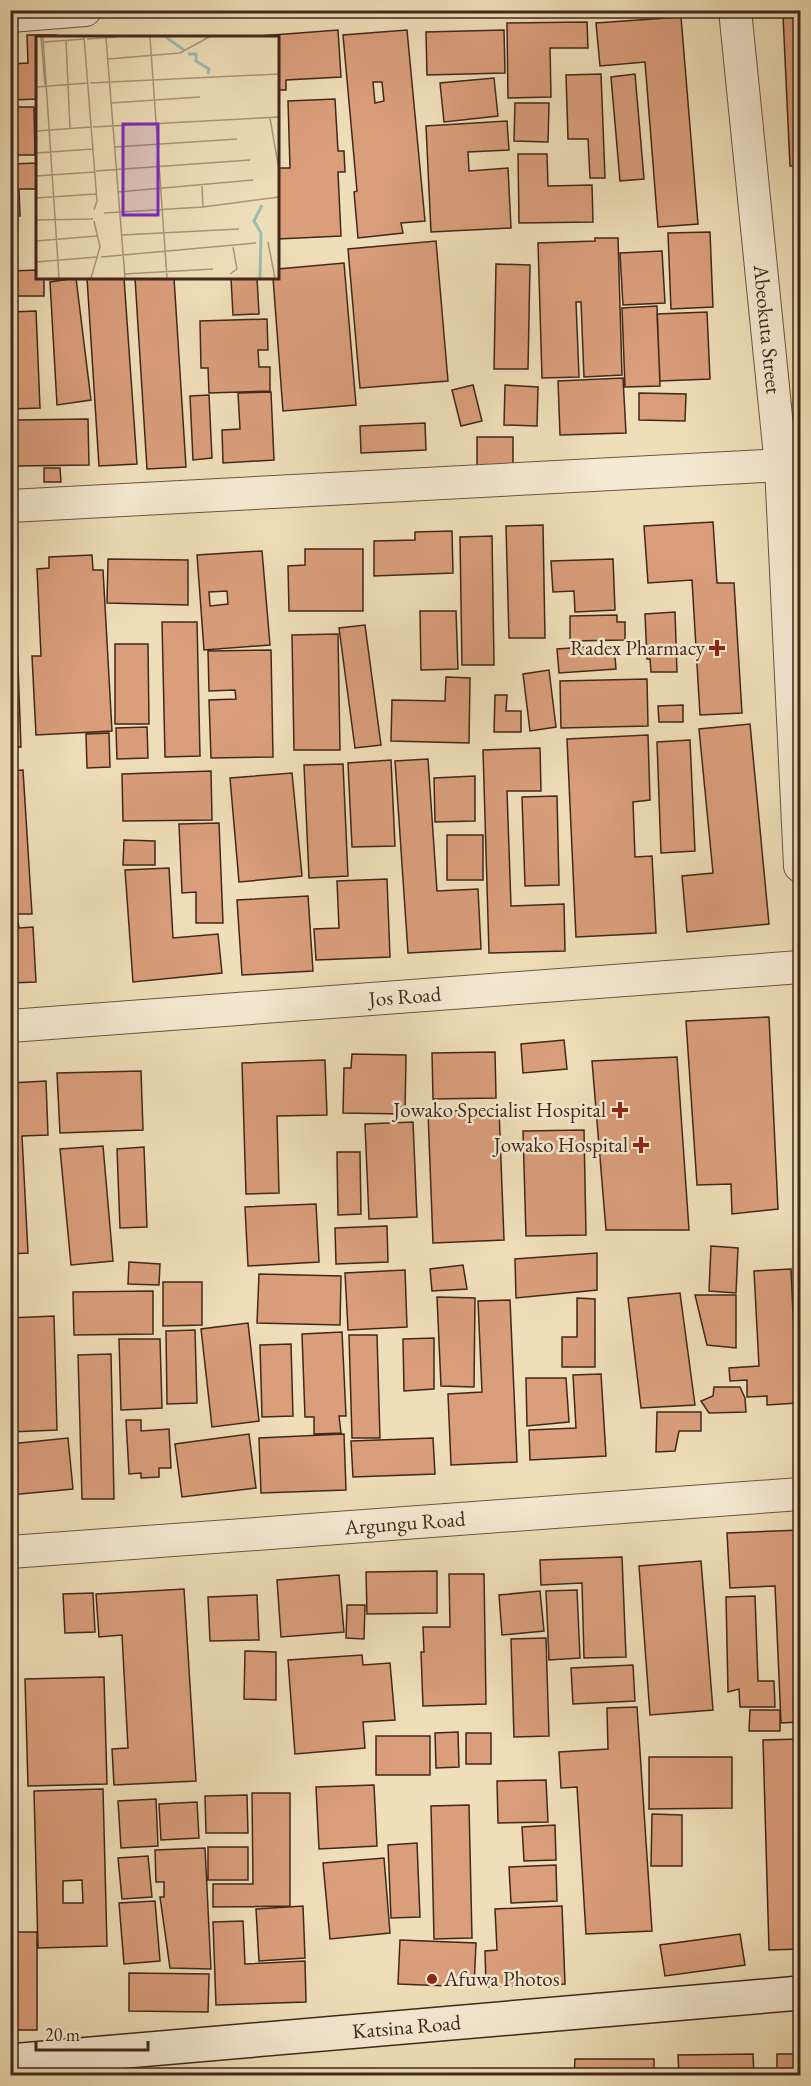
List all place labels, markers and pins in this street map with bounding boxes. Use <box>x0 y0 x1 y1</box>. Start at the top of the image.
place label: Radex Pharmacy <box>570 634 706 661</box>
marker: Radex Pharmacy <box>710 641 724 655</box>
place label: Jowako Specialist Hospital <box>391 1096 606 1123</box>
marker: Jowako Specialist Hospital <box>611 1101 629 1119</box>
place label: Jowako Hospital <box>492 1131 628 1158</box>
marker: Jowako Hospital <box>632 1136 650 1154</box>
place label: Afuwa Photos <box>443 1965 560 1992</box>
marker: Afuwa Photos <box>425 1972 439 1986</box>

